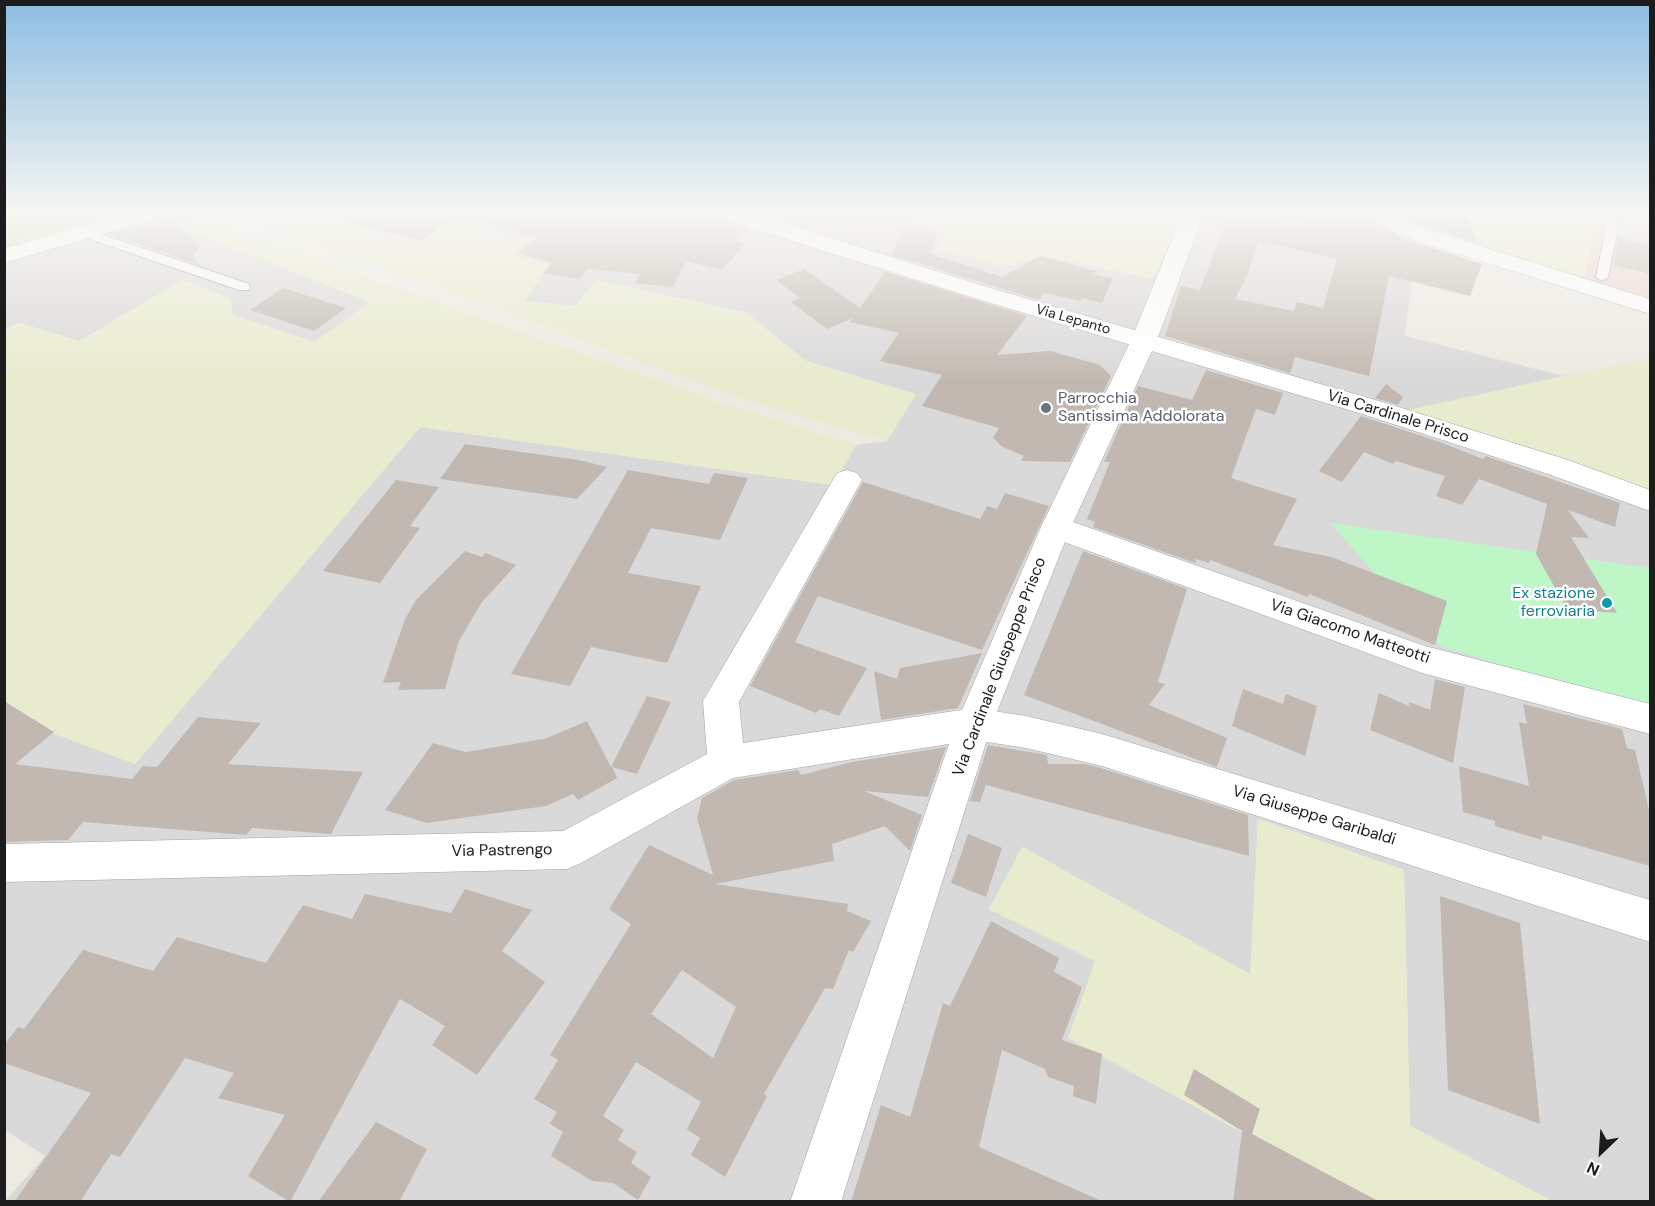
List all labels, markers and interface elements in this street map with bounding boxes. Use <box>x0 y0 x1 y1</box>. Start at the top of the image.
street label: Via Lepanto <box>1034 301 1112 339</box>
street label: Via Cardinale Prisco <box>1325 386 1471 448</box>
place label: Parrocchia Santissima Addolorata <box>1058 389 1225 427</box>
marker: Parrocchia Santissima Addolorata <box>1039 401 1053 415</box>
street label: Via Cardinale Giuspeppe Prisco <box>949 555 1051 779</box>
place label: Ex stazione ferroviaria <box>1512 584 1595 622</box>
street label: Via Giacomo Matteotti <box>1268 596 1432 668</box>
marker: Ex stazione ferroviaria <box>1600 596 1614 610</box>
street label: Via Giuseppe Garibaldi <box>1230 782 1398 850</box>
street label: Via Pastrengo <box>451 841 553 861</box>
north arrow <box>1571 1122 1631 1182</box>
text: N <box>1583 1157 1603 1181</box>

